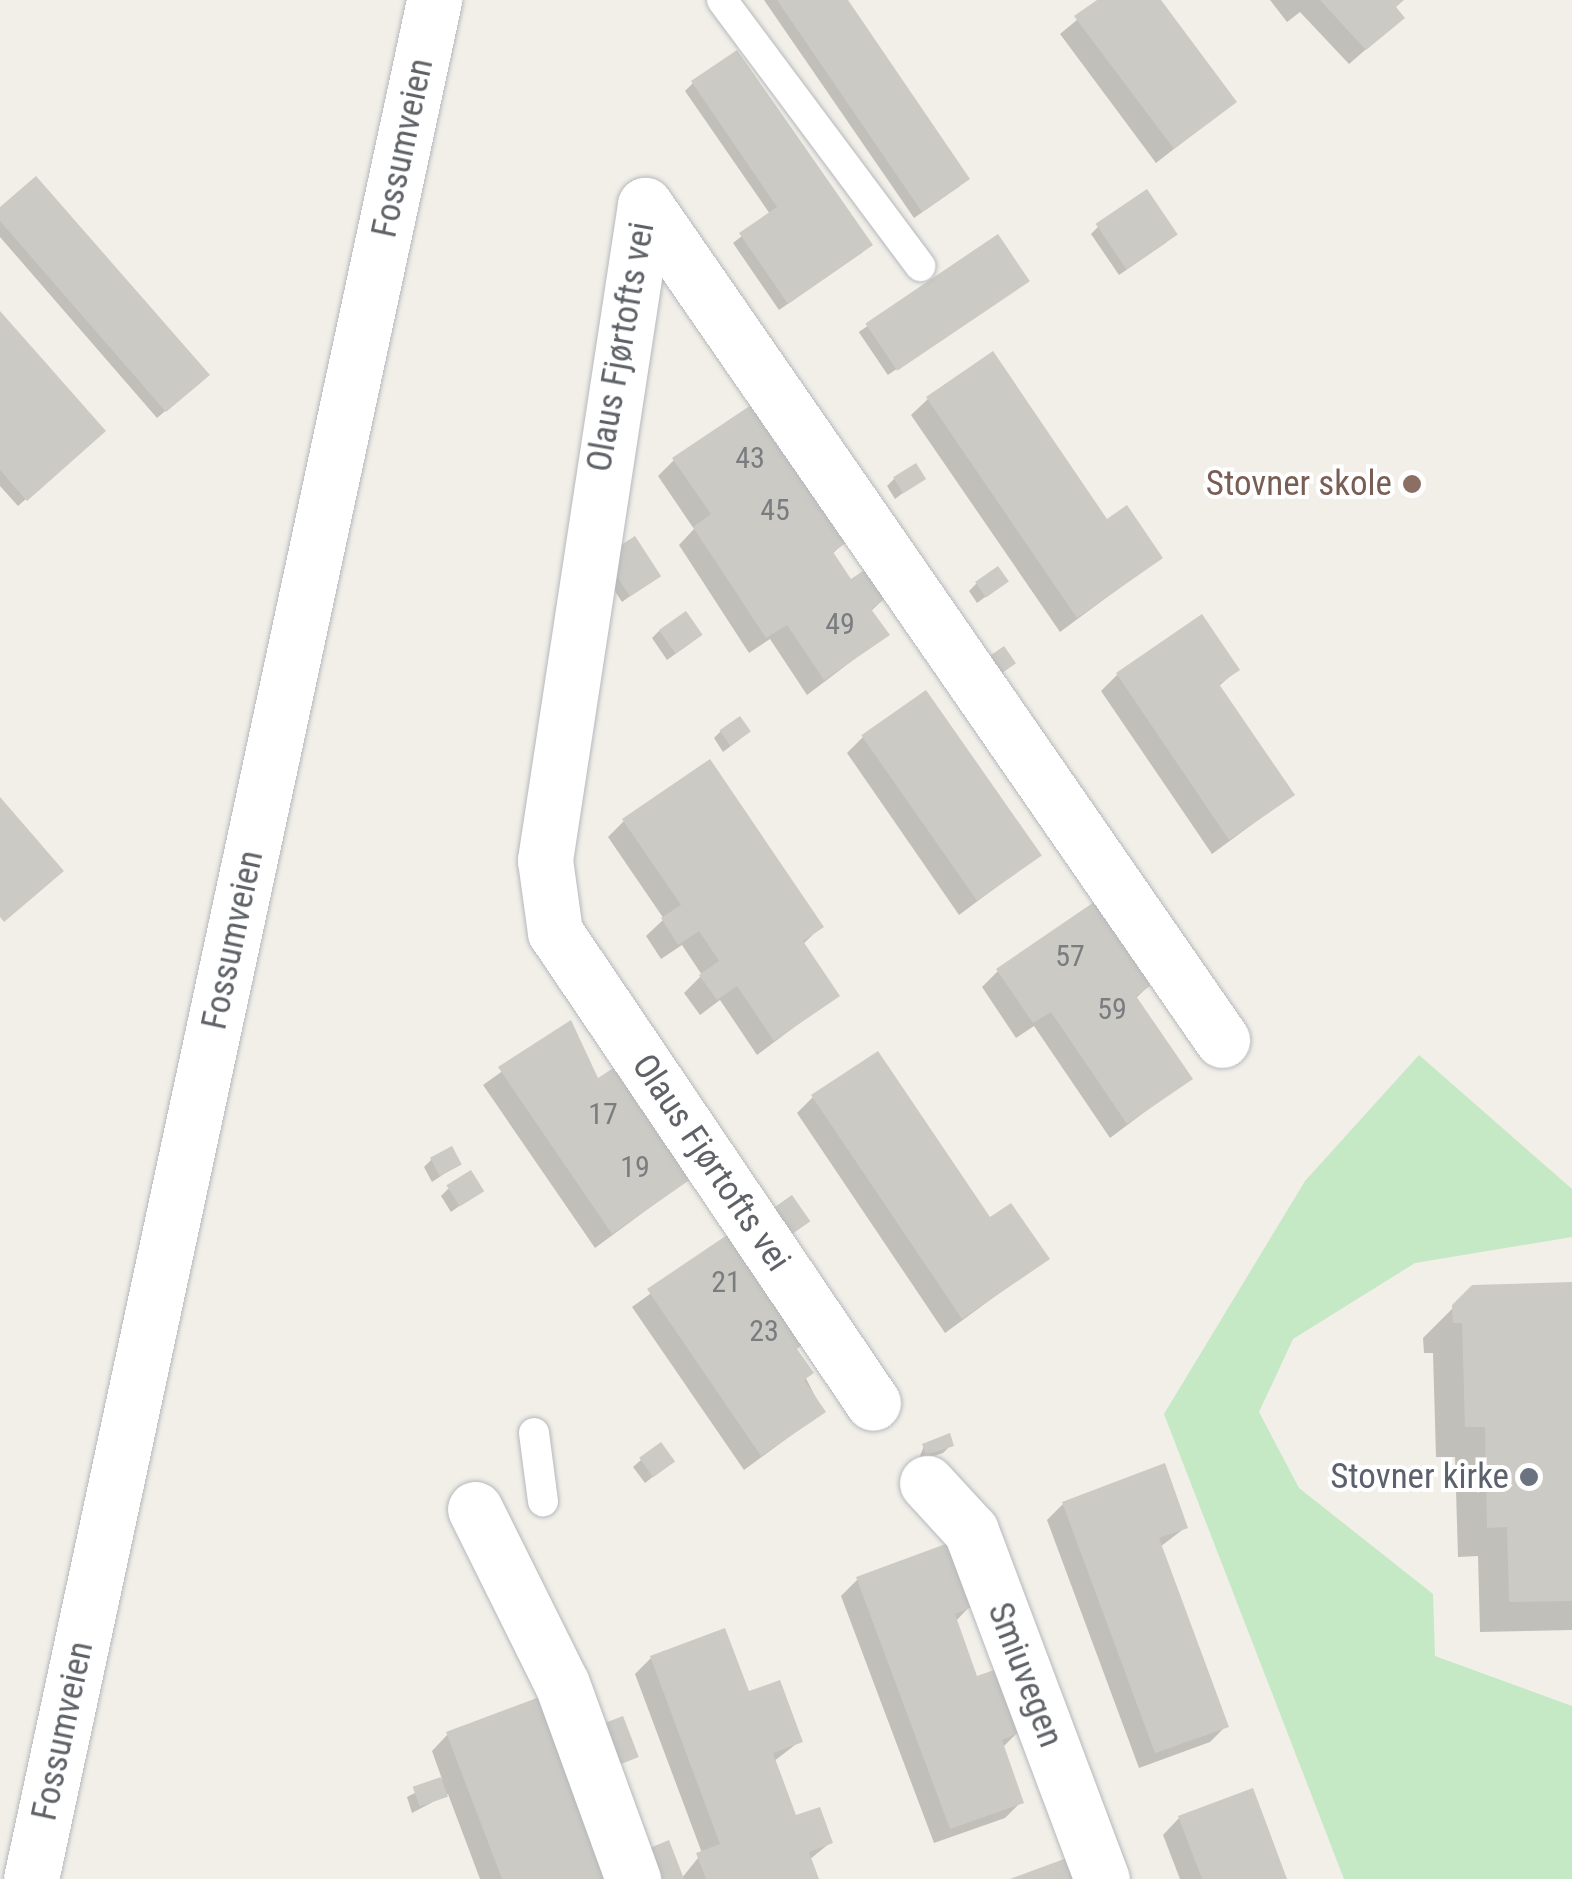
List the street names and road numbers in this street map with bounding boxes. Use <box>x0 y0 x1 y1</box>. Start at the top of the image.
street label: Fossumveien <box>364 55 442 241</box>
street label: Olaus Fjørtofts vei <box>578 219 664 475</box>
street label: Fossumveien <box>194 847 272 1033</box>
street label: Olaus Fjørtofts vei <box>623 1047 799 1279</box>
street label: Smiuvegen <box>978 1597 1072 1753</box>
street label: Fossumveien <box>24 1638 102 1824</box>

